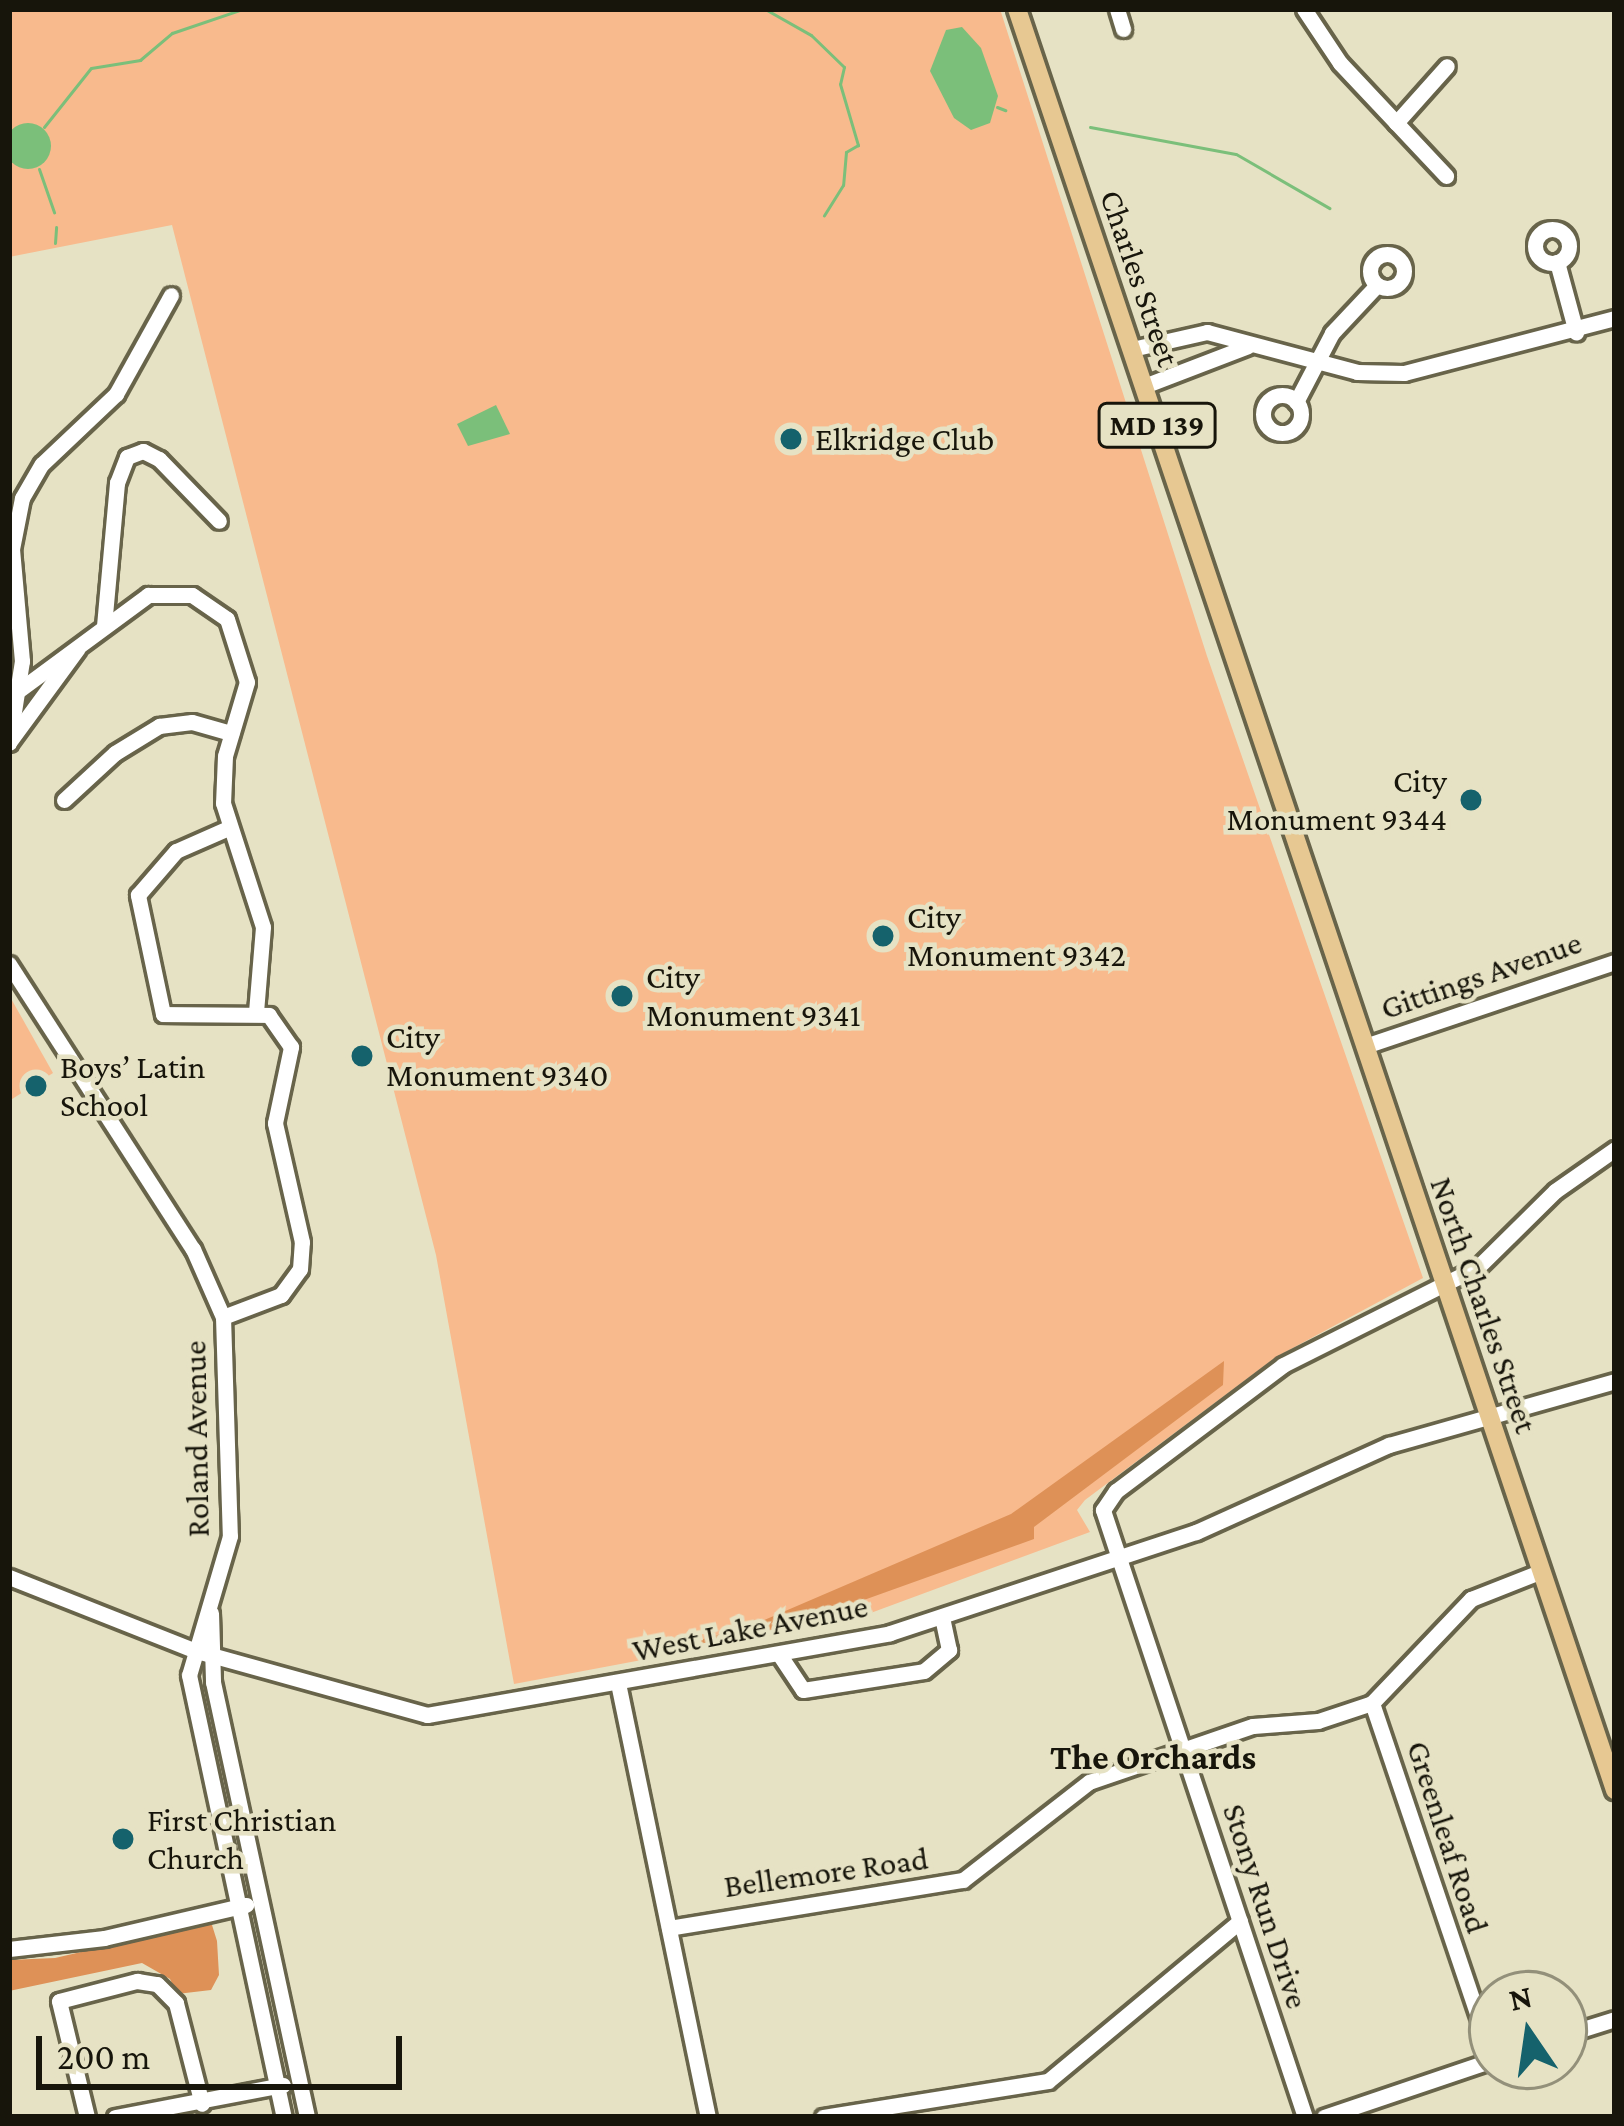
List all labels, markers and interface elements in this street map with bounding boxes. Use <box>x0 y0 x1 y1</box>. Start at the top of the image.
street label: Charles Street <box>1091 185 1189 371</box>
road number: MD 139 <box>1097 401 1217 449</box>
place label: Elkridge Club <box>815 419 994 459</box>
marker: Elkridge Club <box>778 426 804 452</box>
place label: City Monument 9344 <box>1227 761 1447 839</box>
marker: City Monument 9344 <box>1458 787 1484 813</box>
place label: City Monument 9342 <box>907 897 1126 975</box>
street label: Gittings Avenue <box>1375 922 1587 1028</box>
marker: City Monument 9342 <box>870 923 896 949</box>
place label: City Monument 9341 <box>646 957 861 1035</box>
marker: City Monument 9341 <box>609 983 635 1009</box>
place label: City Monument 9340 <box>386 1017 608 1095</box>
marker: City Monument 9340 <box>349 1043 375 1069</box>
place label: Boys’ Latin School <box>60 1047 205 1125</box>
marker: Boys’ Latin School <box>23 1073 49 1099</box>
street label: North Charles Street <box>1422 1172 1546 1438</box>
street label: Roland Avenue <box>174 1340 218 1538</box>
street label: West Lake Avenue <box>629 1586 871 1670</box>
district label: The Orchards <box>1050 1736 1256 1780</box>
street label: Greenleaf Road <box>1398 1736 1498 1938</box>
street label: Stony Run Drive <box>1214 1799 1318 2013</box>
place label: First Christian Church <box>147 1800 336 1878</box>
marker: First Christian Church <box>110 1826 136 1852</box>
street label: Bellemore Road <box>721 1838 931 1906</box>
north arrow <box>1468 1970 1588 2090</box>
text: N <box>1505 1977 1536 2018</box>
scale bar <box>42 2012 408 2086</box>
text: 200 m <box>57 2037 151 2077</box>

